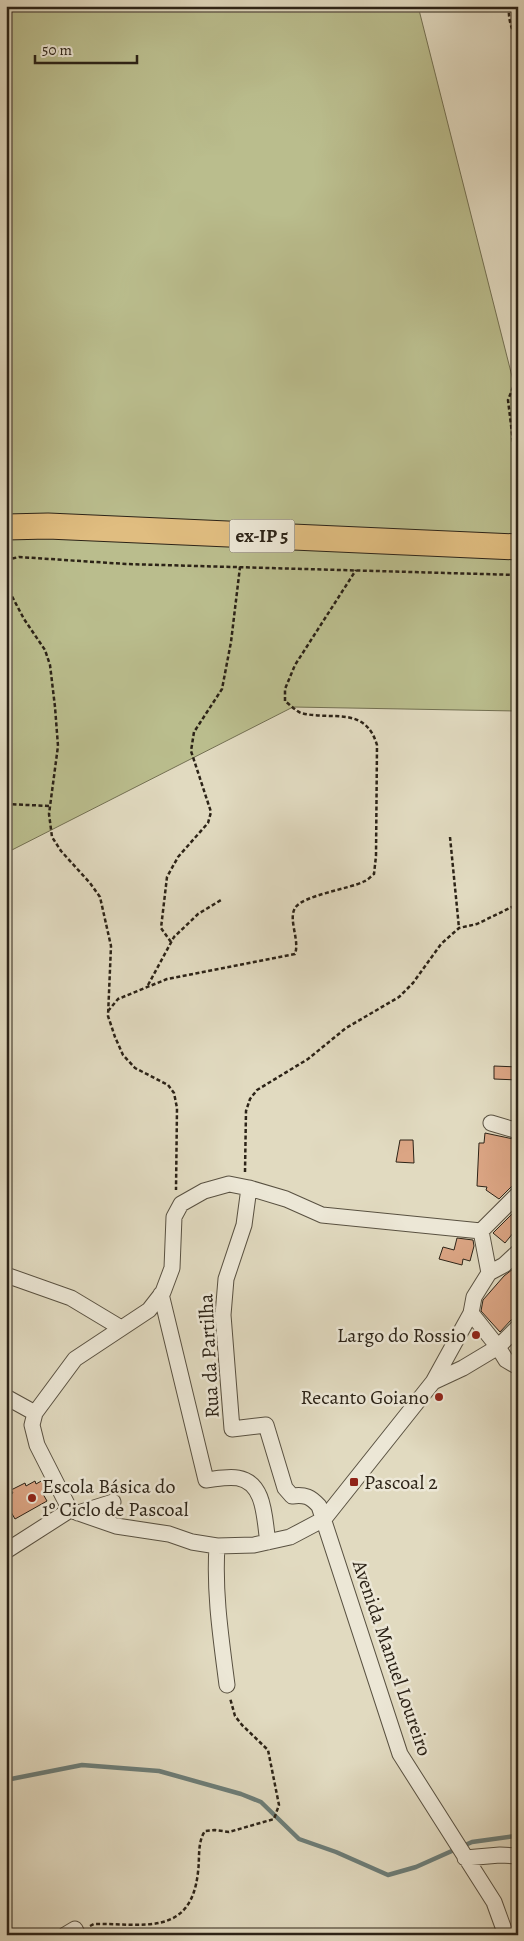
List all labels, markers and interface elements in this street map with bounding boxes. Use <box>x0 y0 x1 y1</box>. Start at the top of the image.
scale bar <box>35 32 138 64</box>
text: 50 m <box>42 40 72 60</box>
road number: ex-IP 5 <box>230 520 294 552</box>
street label: Rua da Partilha <box>192 1292 226 1419</box>
place label: Largo do Rossio <box>337 1322 466 1349</box>
marker: Largo do Rossio <box>470 1329 482 1341</box>
place label: Recanto Goiano <box>301 1384 429 1411</box>
marker: Recanto Goiano <box>433 1391 445 1403</box>
place label: Pascoal 2 <box>364 1469 438 1496</box>
place label: Escola Básica do 1º Ciclo de Pascoal <box>42 1473 189 1523</box>
marker: Pascoal 2 <box>348 1476 360 1488</box>
marker: Escola Básica do 1º Ciclo de Pascoal <box>26 1492 38 1504</box>
street label: Avenida Manuel Loureiro <box>345 1556 438 1760</box>

